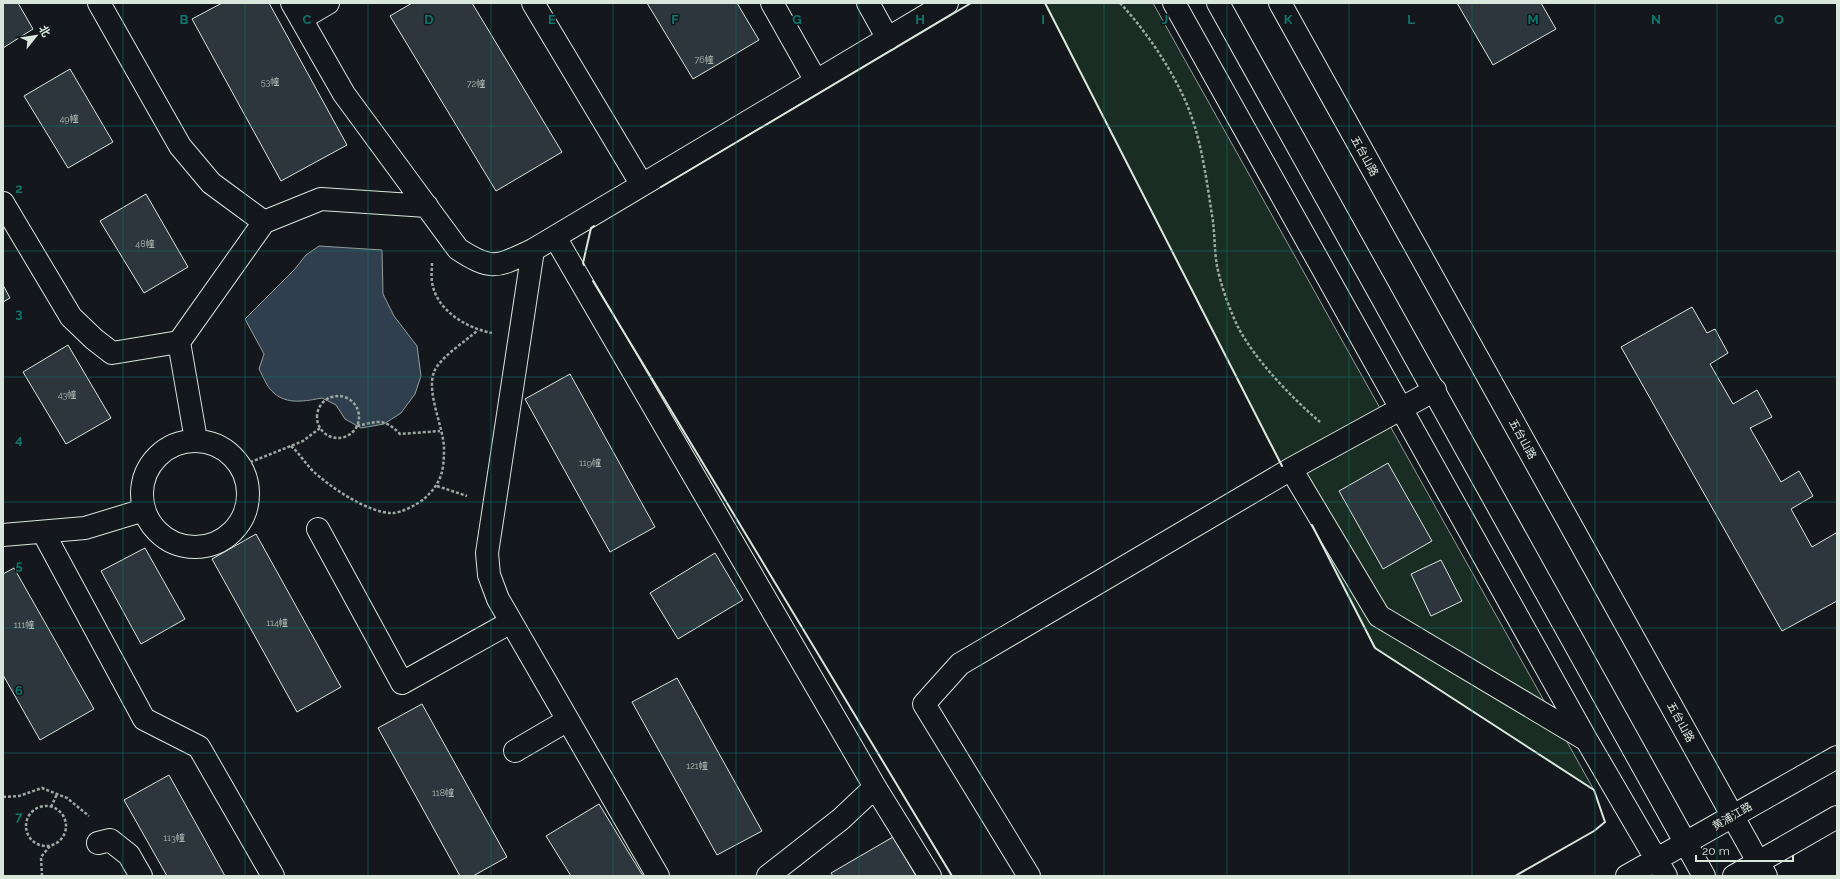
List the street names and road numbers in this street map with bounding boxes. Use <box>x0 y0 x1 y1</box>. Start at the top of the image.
street label: 五台山路 <box>1348 134 1381 179</box>
street label: 五台山路 <box>1506 417 1539 462</box>
street label: 五台山路 <box>1664 700 1697 745</box>
street label: 黄浦江路 <box>1710 800 1755 833</box>

